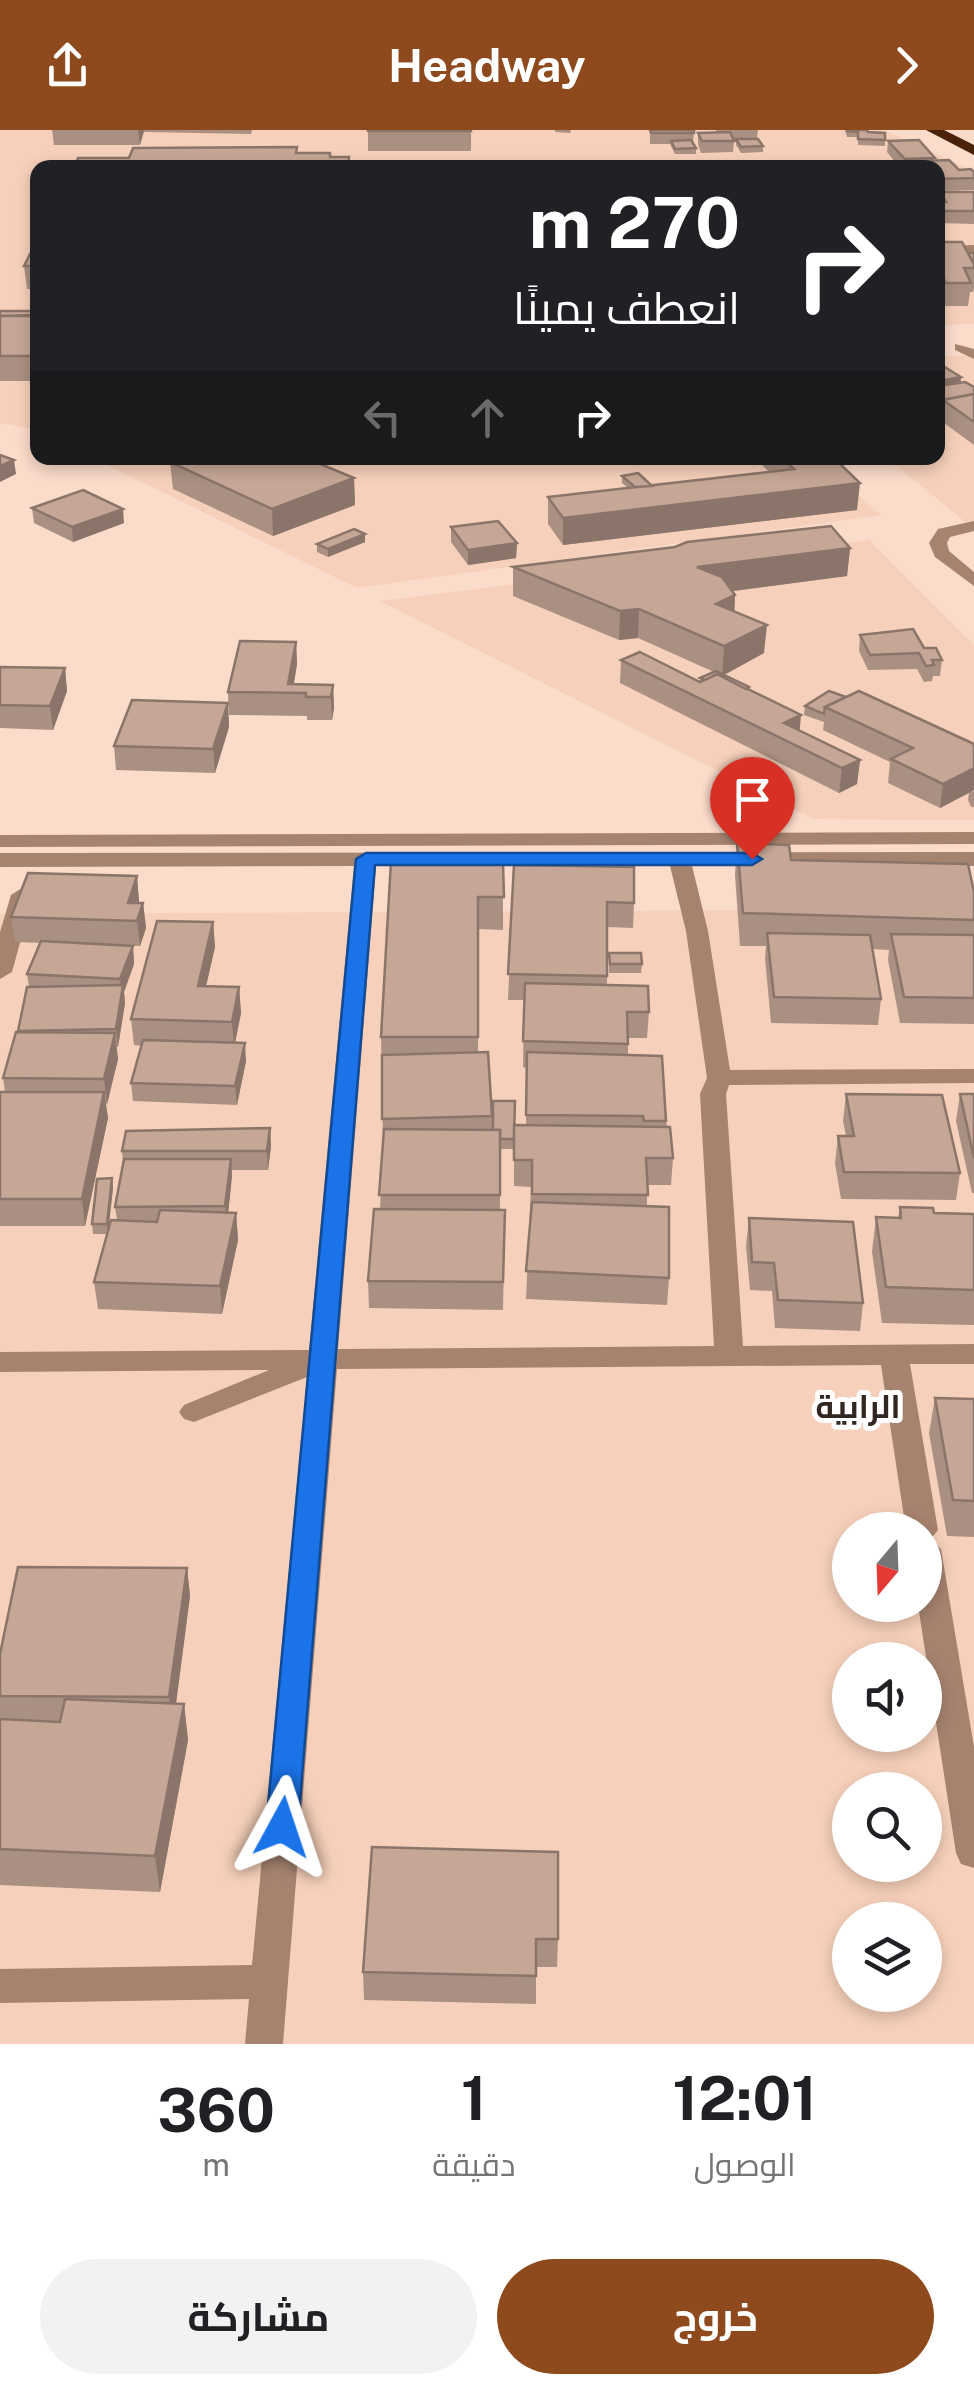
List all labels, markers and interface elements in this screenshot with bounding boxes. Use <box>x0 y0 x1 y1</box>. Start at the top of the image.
icon: share <box>40 38 95 93</box>
icon: forward <box>879 38 934 93</box>
text: Headway <box>388 39 586 92</box>
text: 270 m <box>529 181 740 264</box>
icon: right <box>775 200 905 330</box>
text: انعطف يمينًا <box>513 281 740 334</box>
icon: left <box>355 390 410 445</box>
icon: ahead <box>460 390 515 445</box>
icon: right <box>565 390 620 445</box>
pin <box>710 757 795 860</box>
icon: arrive <box>725 772 780 827</box>
district label: الرابية <box>816 1388 900 1426</box>
north arrow <box>832 1512 942 1622</box>
map controls <box>832 1512 942 2012</box>
button: sound <box>832 1642 942 1752</box>
button: search <box>832 1772 942 1882</box>
position arrow <box>230 1775 334 1879</box>
button: layers <box>832 1902 942 2012</box>
text: 1 <box>461 2063 487 2134</box>
text: 12:01 <box>673 2063 817 2134</box>
text: 360 <box>157 2075 275 2146</box>
text: m <box>202 2146 230 2183</box>
text: دقيقة <box>432 2146 515 2183</box>
text: الوصول <box>694 2146 796 2183</box>
button: مشاركة <box>40 2259 477 2374</box>
button: خروج <box>497 2259 934 2374</box>

